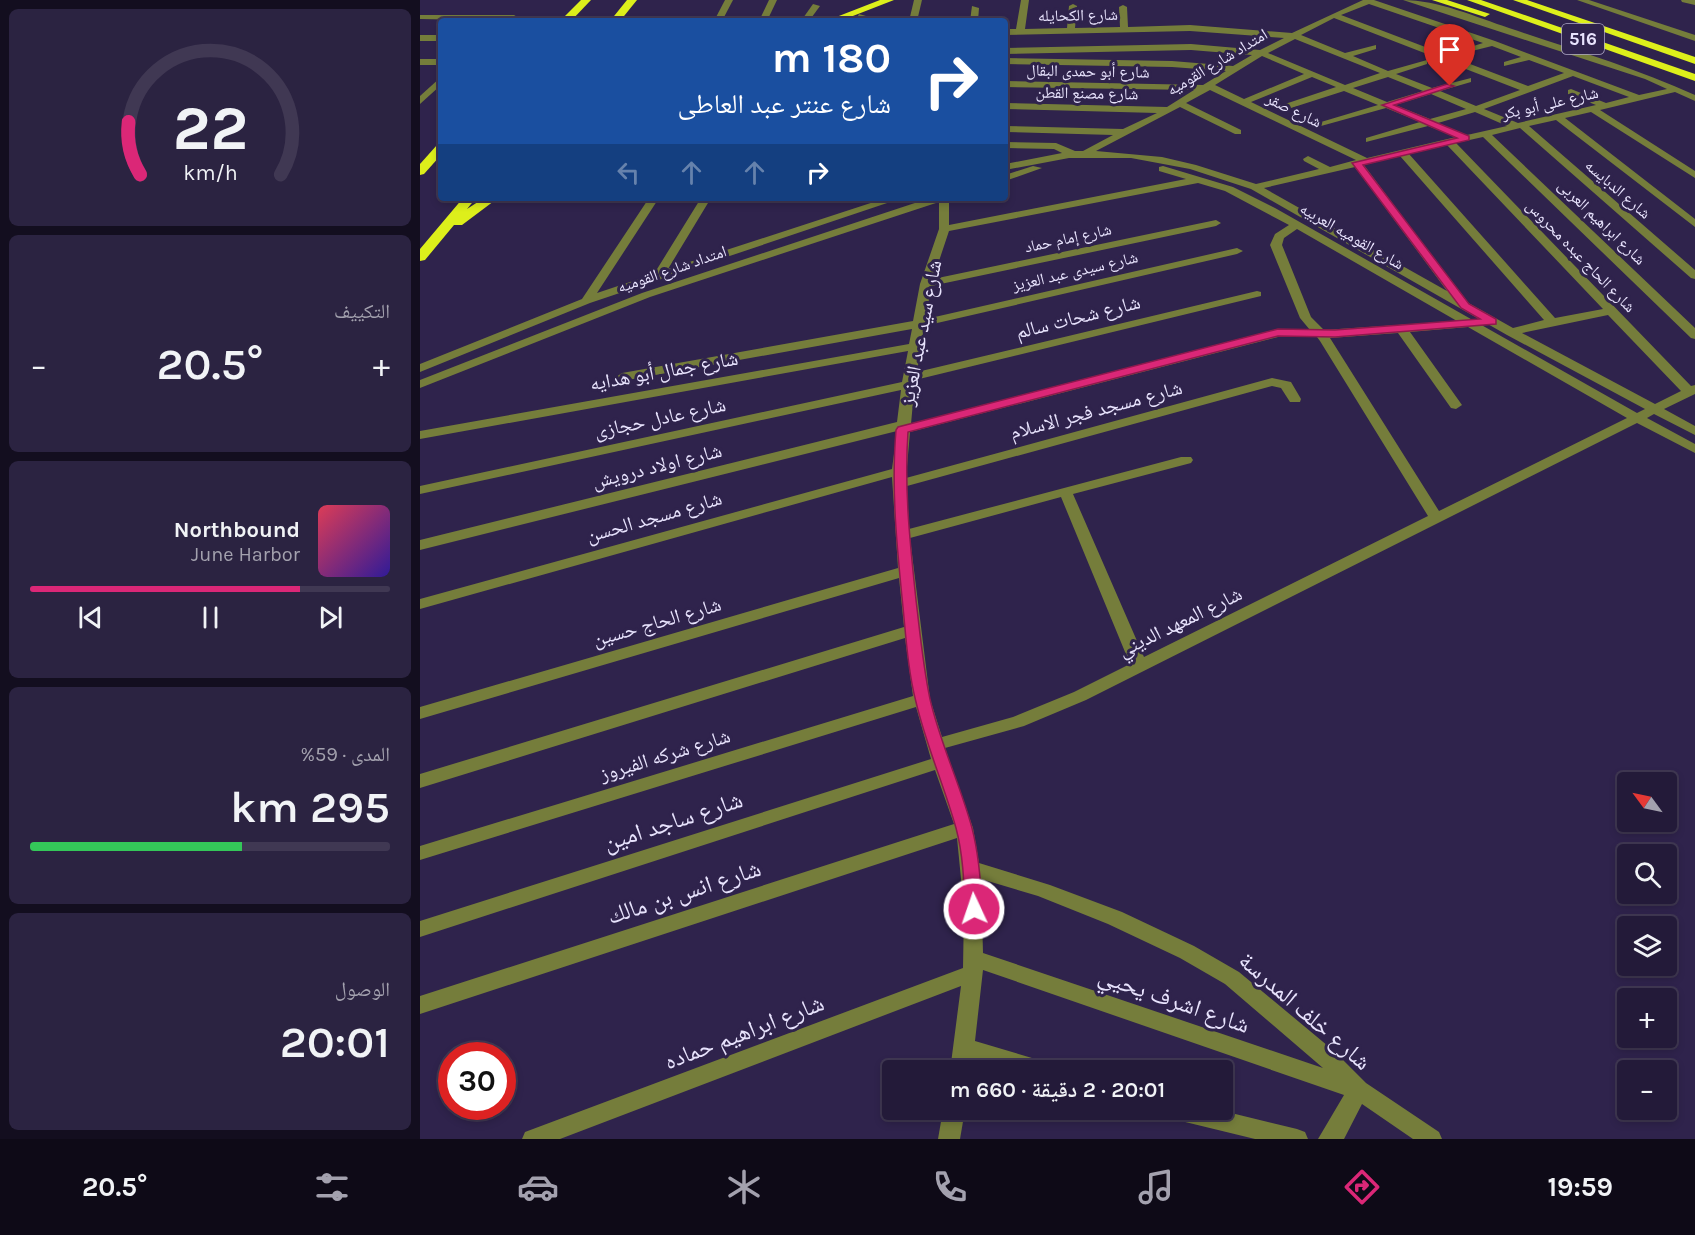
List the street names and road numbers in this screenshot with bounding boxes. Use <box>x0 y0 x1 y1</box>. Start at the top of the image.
street label: شارع الكحايله <box>1038 5 1118 26</box>
street label: امتداد شارع القوميه <box>1163 24 1271 100</box>
road number: 516 <box>1562 24 1604 54</box>
street label: شارع أبو حمدى البقال <box>1026 60 1150 83</box>
street label: شارع مصنع القطن <box>1035 83 1139 104</box>
street label: شارع على أبو بكر <box>1499 83 1600 125</box>
street label: شارع صقر <box>1262 88 1325 132</box>
street label: شارع الدبايسه <box>1581 155 1655 223</box>
street label: شارع ابراهيم العربى <box>1554 175 1650 269</box>
street label: شارع الحاج عبده محروس <box>1522 196 1640 317</box>
street label: شارع القوميه العربيه <box>1296 199 1407 274</box>
street label: شارع إمام حماد <box>1023 220 1113 257</box>
street label: امتداد شارع القوميه <box>615 241 729 297</box>
street label: شارع سيدى عبد العزيز <box>1009 247 1140 296</box>
street label: شارع سيد عبد العزيز <box>895 258 947 409</box>
street label: شارع شحات سالم <box>1013 290 1143 346</box>
street label: شارع جمال أبو هدايه <box>588 346 740 396</box>
street label: شارع مسجد فجر الاسلام <box>1007 376 1185 446</box>
street label: شارع عادل حجازى <box>592 393 728 444</box>
street label: شارع اولاد درويش <box>590 439 724 494</box>
street label: شارع مسجد الحسن <box>584 487 725 548</box>
street label: شارع المعهد الديني <box>1114 582 1248 666</box>
street label: شارع الحاج حسين <box>590 593 724 652</box>
street label: شارع شركه الفيروز <box>596 724 733 787</box>
street label: شارع ساجد امين <box>600 785 747 858</box>
street label: شارع انس بن مالك <box>604 854 765 931</box>
street label: شارع خلف المدرسة <box>1233 946 1377 1077</box>
street label: شارع اشرف يحيي <box>1093 961 1253 1044</box>
street label: شارع ابراهيم حماده <box>660 989 829 1077</box>

